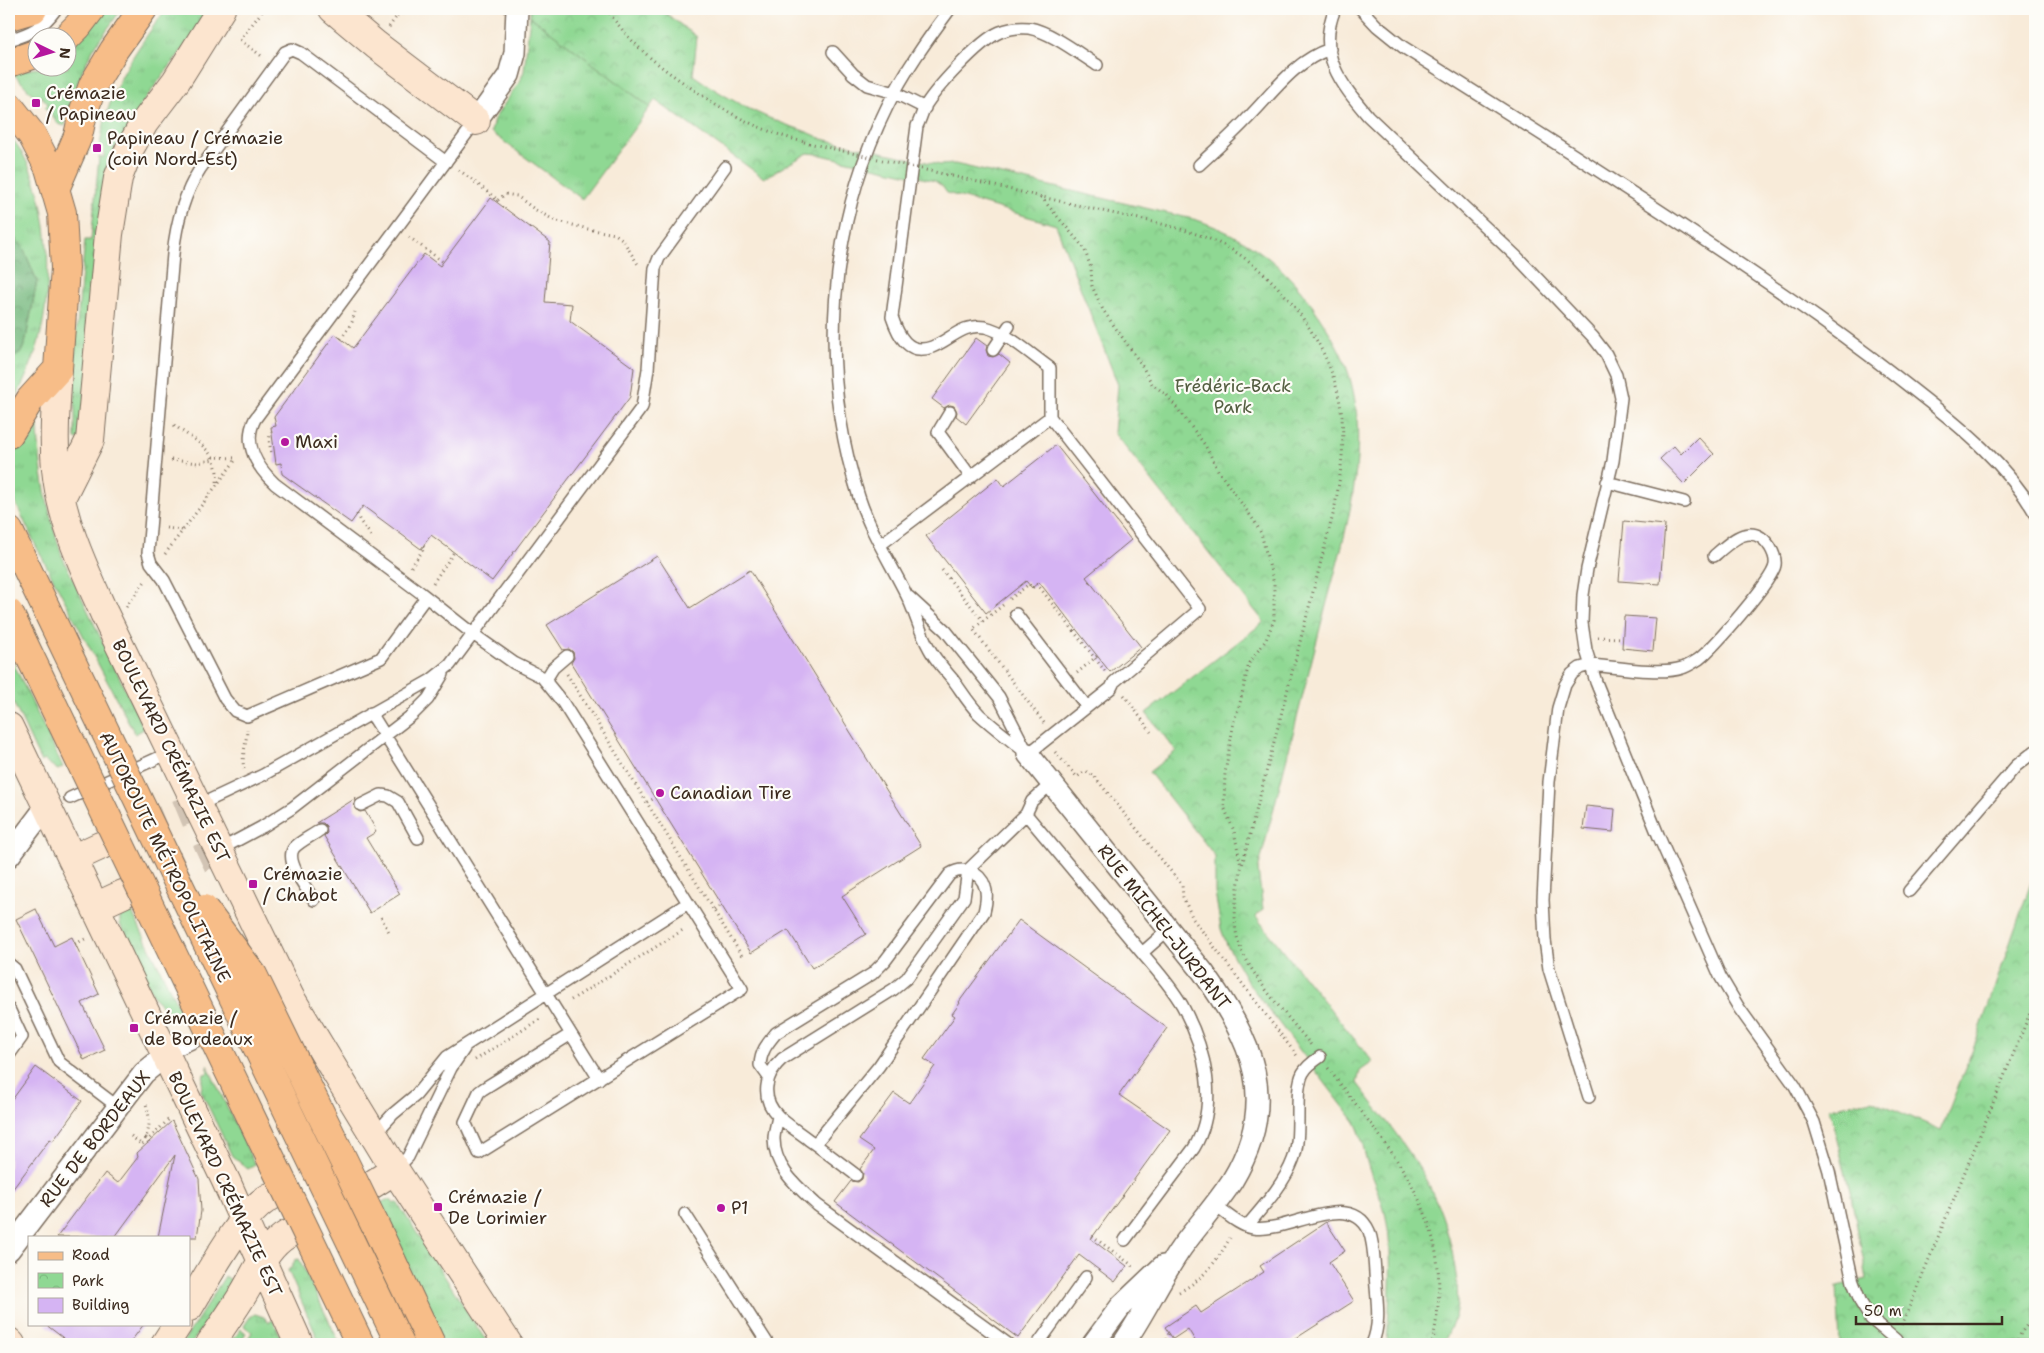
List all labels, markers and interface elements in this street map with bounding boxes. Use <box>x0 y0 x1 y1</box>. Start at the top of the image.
north arrow <box>28 28 78 78</box>
text: N <box>56 47 74 59</box>
place label: Crémazie / Papineau <box>46 81 136 126</box>
marker: Crémazie / Papineau <box>30 97 42 109</box>
place label: Papineau / Crémazie (coin Nord-Est) <box>107 126 283 171</box>
marker: Papineau / Crémazie (coin Nord-Est) <box>91 142 103 154</box>
park label: Frédéric-Back Park <box>1175 374 1291 419</box>
place label: Maxi <box>295 430 338 454</box>
marker: Maxi <box>279 436 291 448</box>
street label: BOULEVARD CRÉMAZIE EST <box>106 635 236 867</box>
street label: AUTOROUTE MÉTROPOLITAINE <box>94 728 236 986</box>
place label: Canadian Tire <box>670 781 792 805</box>
marker: Canadian Tire <box>654 787 666 799</box>
street label: RUE MICHEL-JURDANT <box>1092 839 1236 1015</box>
place label: Crémazie / Chabot <box>263 862 343 907</box>
marker: Crémazie / Chabot <box>247 878 259 890</box>
place label: Crémazie / de Bordeaux <box>144 1006 253 1051</box>
marker: Crémazie / de Bordeaux <box>128 1022 140 1034</box>
street label: RUE DE BORDEAUX <box>34 1066 156 1212</box>
street label: BOULEVARD CRÉMAZIE EST <box>162 1068 288 1300</box>
place label: Crémazie / De Lorimier <box>448 1185 547 1230</box>
place label: P1 <box>731 1196 749 1220</box>
marker: Crémazie / De Lorimier <box>432 1201 444 1213</box>
marker: P1 <box>715 1202 727 1214</box>
legend <box>28 1236 190 1326</box>
text: Road <box>72 1245 110 1265</box>
text: Park <box>72 1271 104 1291</box>
scale bar <box>1856 1293 2003 1325</box>
text: Building <box>72 1295 129 1315</box>
text: 50 m <box>1864 1301 1902 1321</box>

